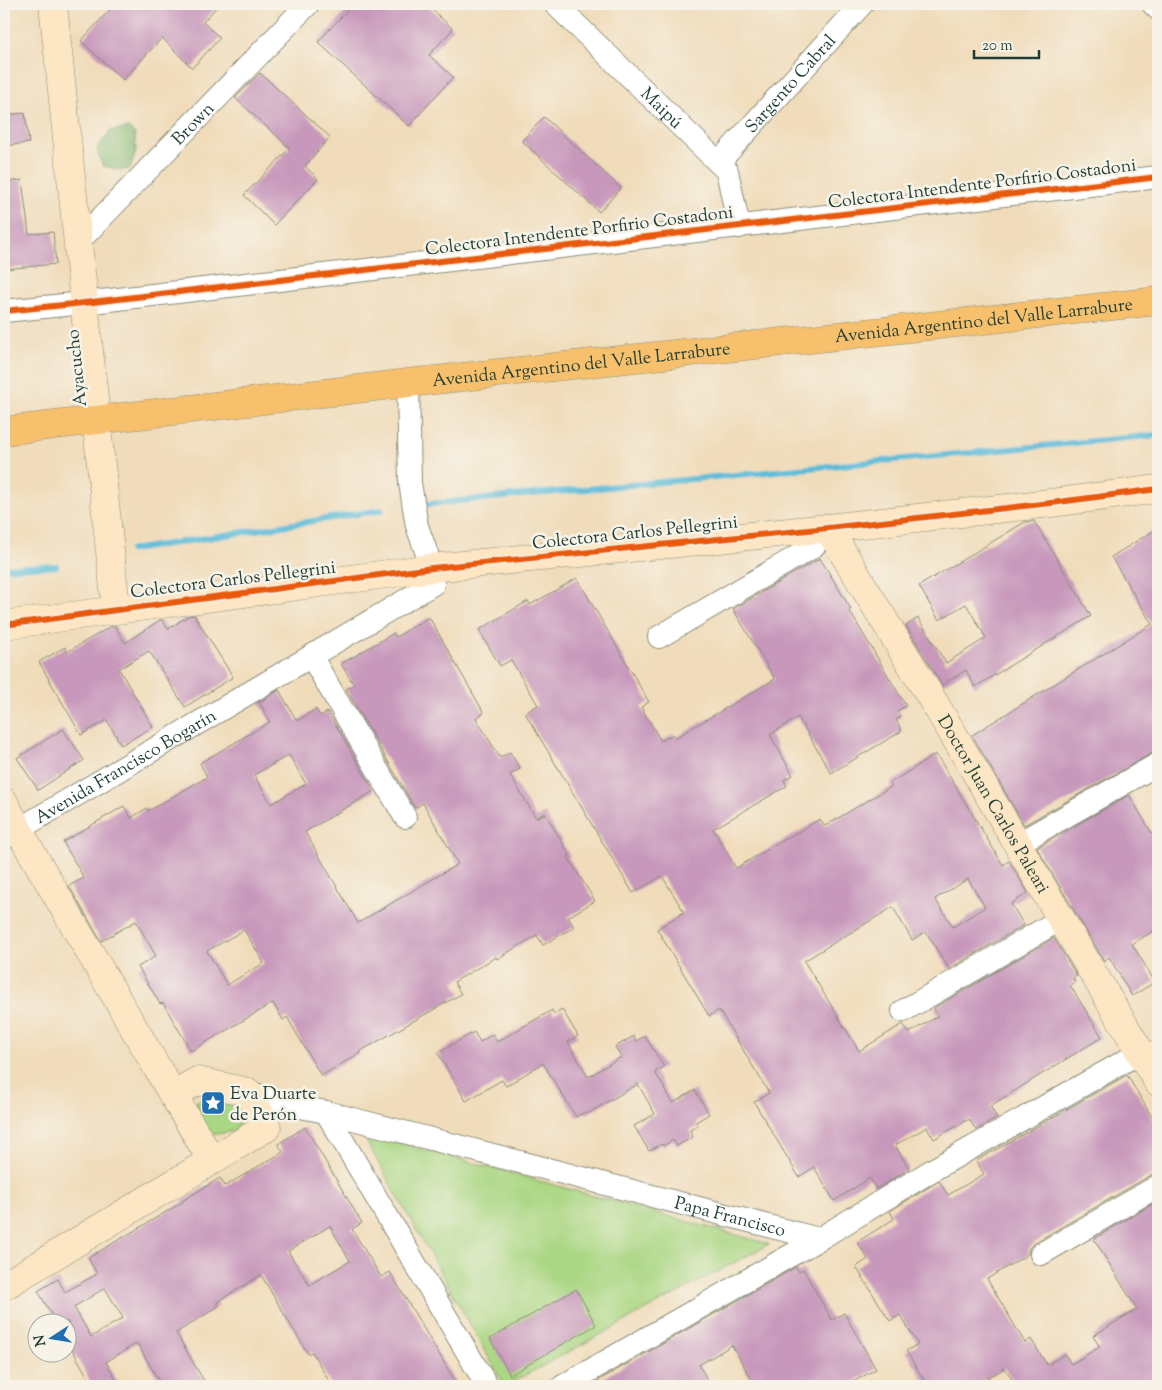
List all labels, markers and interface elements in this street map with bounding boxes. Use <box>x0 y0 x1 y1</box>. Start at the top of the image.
scale bar <box>974 28 1040 60</box>
street label: Sargento Cabral <box>740 30 843 140</box>
text: 20 m <box>982 36 1013 57</box>
street label: Maipú <box>633 82 688 136</box>
street label: Brown <box>167 97 222 152</box>
street label: Colectora Intendente Porfirio Costadoni <box>827 153 1138 217</box>
street label: Colectora Intendente Porfirio Costadoni <box>424 200 735 264</box>
street label: Avenida Argentino del Valle Larrabure <box>833 293 1134 351</box>
street label: Ayacucho <box>61 328 95 408</box>
street label: Avenida Argentino del Valle Larrabure <box>431 337 732 395</box>
street label: Colectora Carlos Pellegrini <box>531 510 739 558</box>
street label: Colectora Carlos Pellegrini <box>129 555 337 606</box>
street label: Avenida Francisco Bogarín <box>31 704 222 832</box>
street label: Doctor Juan Carlos Paleari <box>930 711 1055 899</box>
place label: Eva Duarte de Perón <box>230 1082 316 1129</box>
place icon: Eva Duarte de Perón <box>200 1090 226 1116</box>
street label: Papa Francisco <box>671 1191 788 1245</box>
north arrow <box>28 1312 78 1362</box>
text: N <box>30 1333 52 1348</box>

